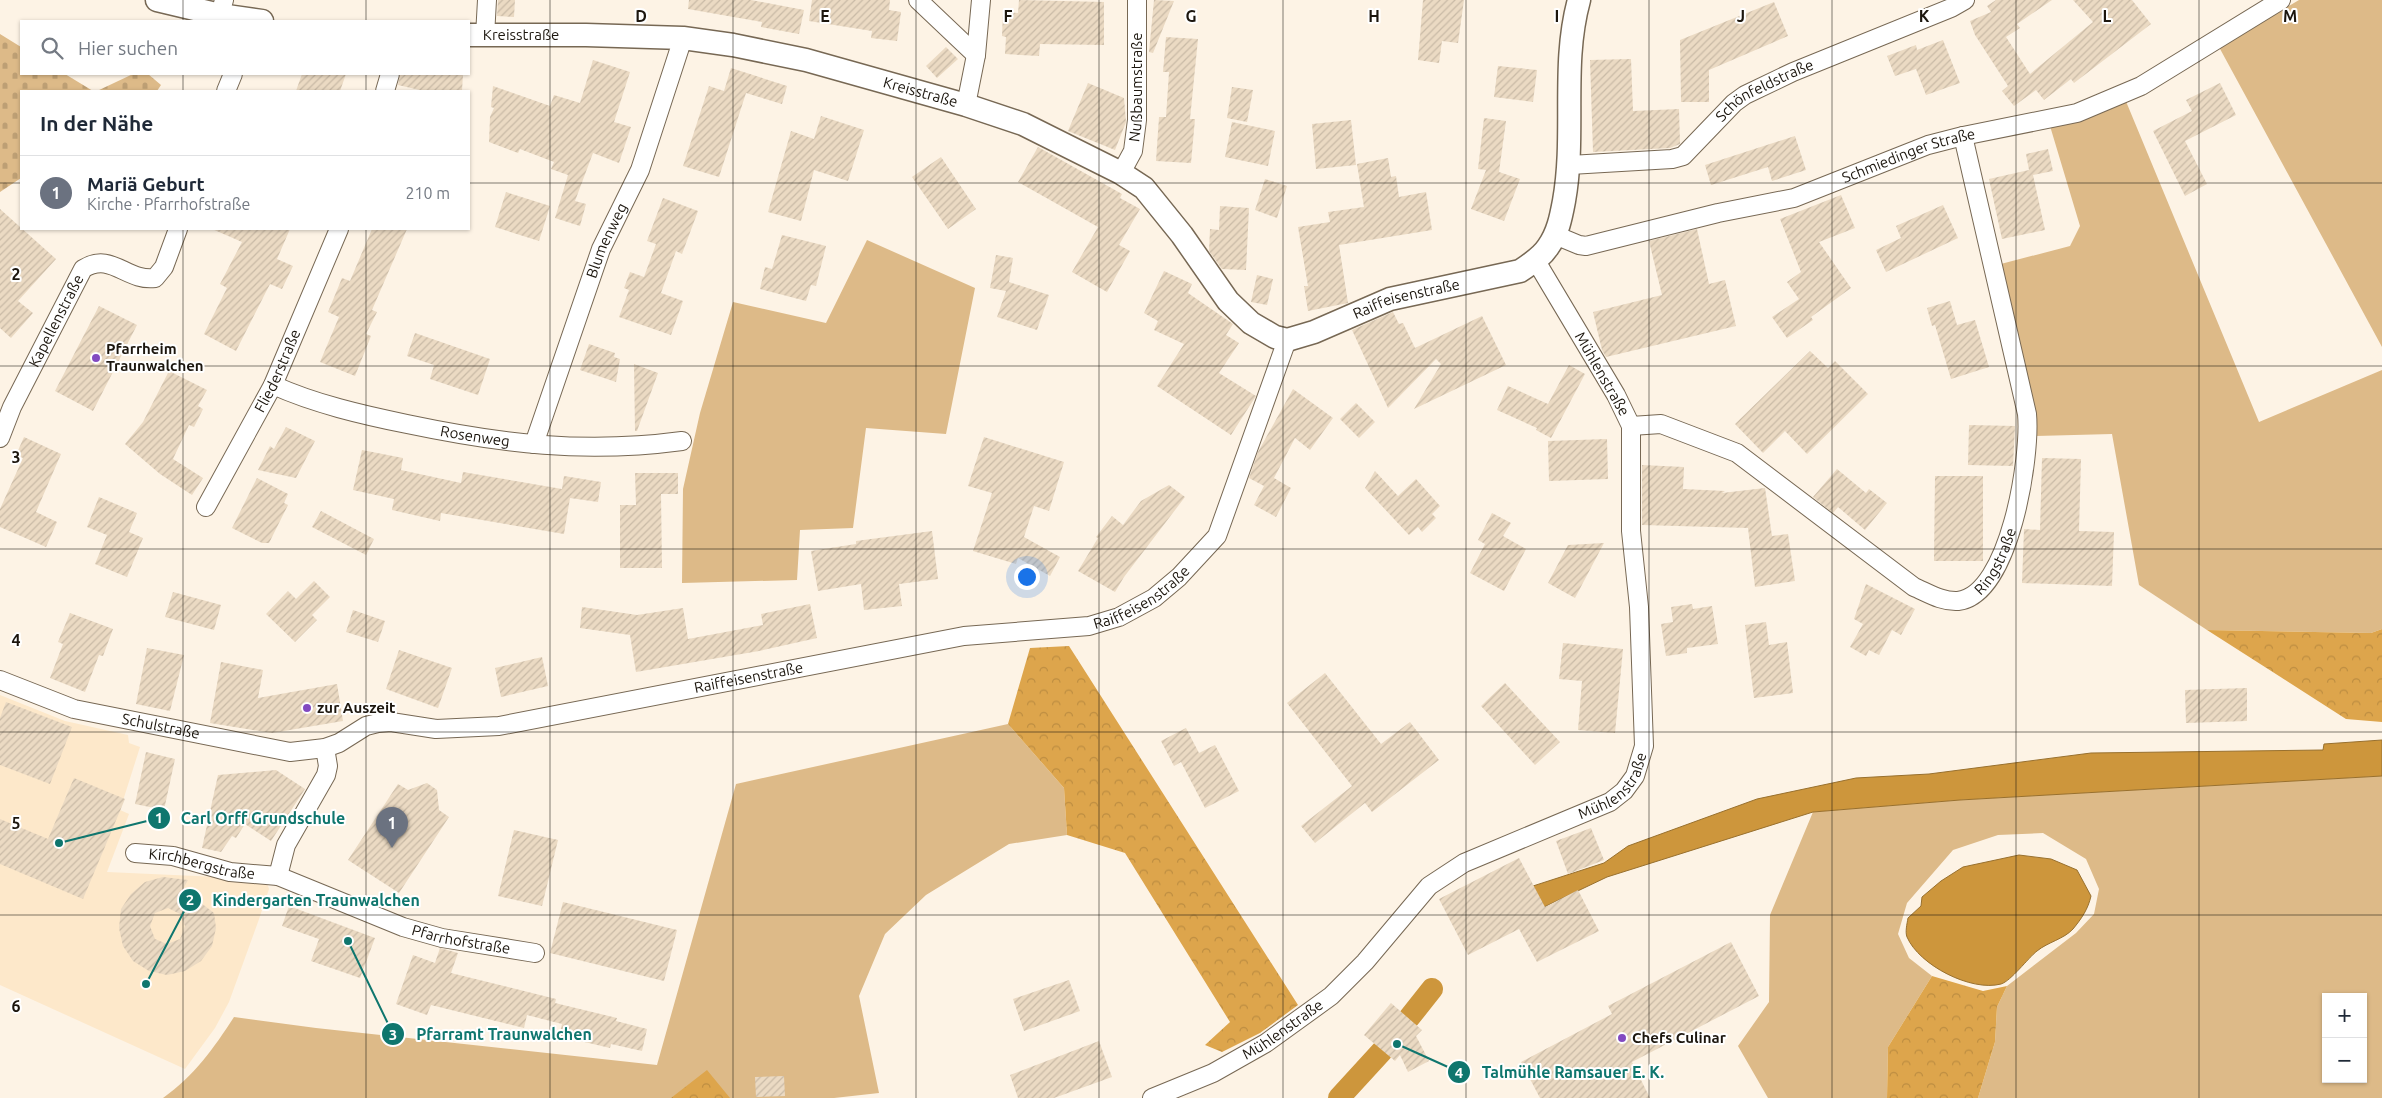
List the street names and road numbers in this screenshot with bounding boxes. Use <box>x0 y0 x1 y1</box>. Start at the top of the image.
street label: Kreisstraße <box>483 26 559 43</box>
street label: Nußbaumstraße <box>1125 33 1145 143</box>
street label: Schönfeldstraße <box>1712 56 1816 125</box>
street label: Kreisstraße <box>882 73 960 110</box>
street label: Schmiedinger Straße <box>1839 125 1976 186</box>
street label: Blumenweg <box>583 200 630 280</box>
street label: Kapellenstraße <box>25 272 87 370</box>
street label: Raiffeisenstraße <box>1350 275 1461 322</box>
street label: Fliederstraße <box>251 327 304 415</box>
street label: Mühlenstraße <box>1572 329 1633 419</box>
street label: Rosenweg <box>439 422 511 449</box>
street label: Ringstraße <box>1971 526 2019 598</box>
street label: Raiffeisenstraße <box>1091 562 1193 632</box>
street label: Raiffeisenstraße <box>693 658 804 696</box>
street label: Schulstraße <box>120 710 201 742</box>
street label: Mühlenstraße <box>1575 750 1650 822</box>
street label: Kirchbergstraße <box>148 845 256 882</box>
street label: Pfarrhofstraße <box>410 921 512 957</box>
street label: Mühlenstraße <box>1239 996 1326 1063</box>

